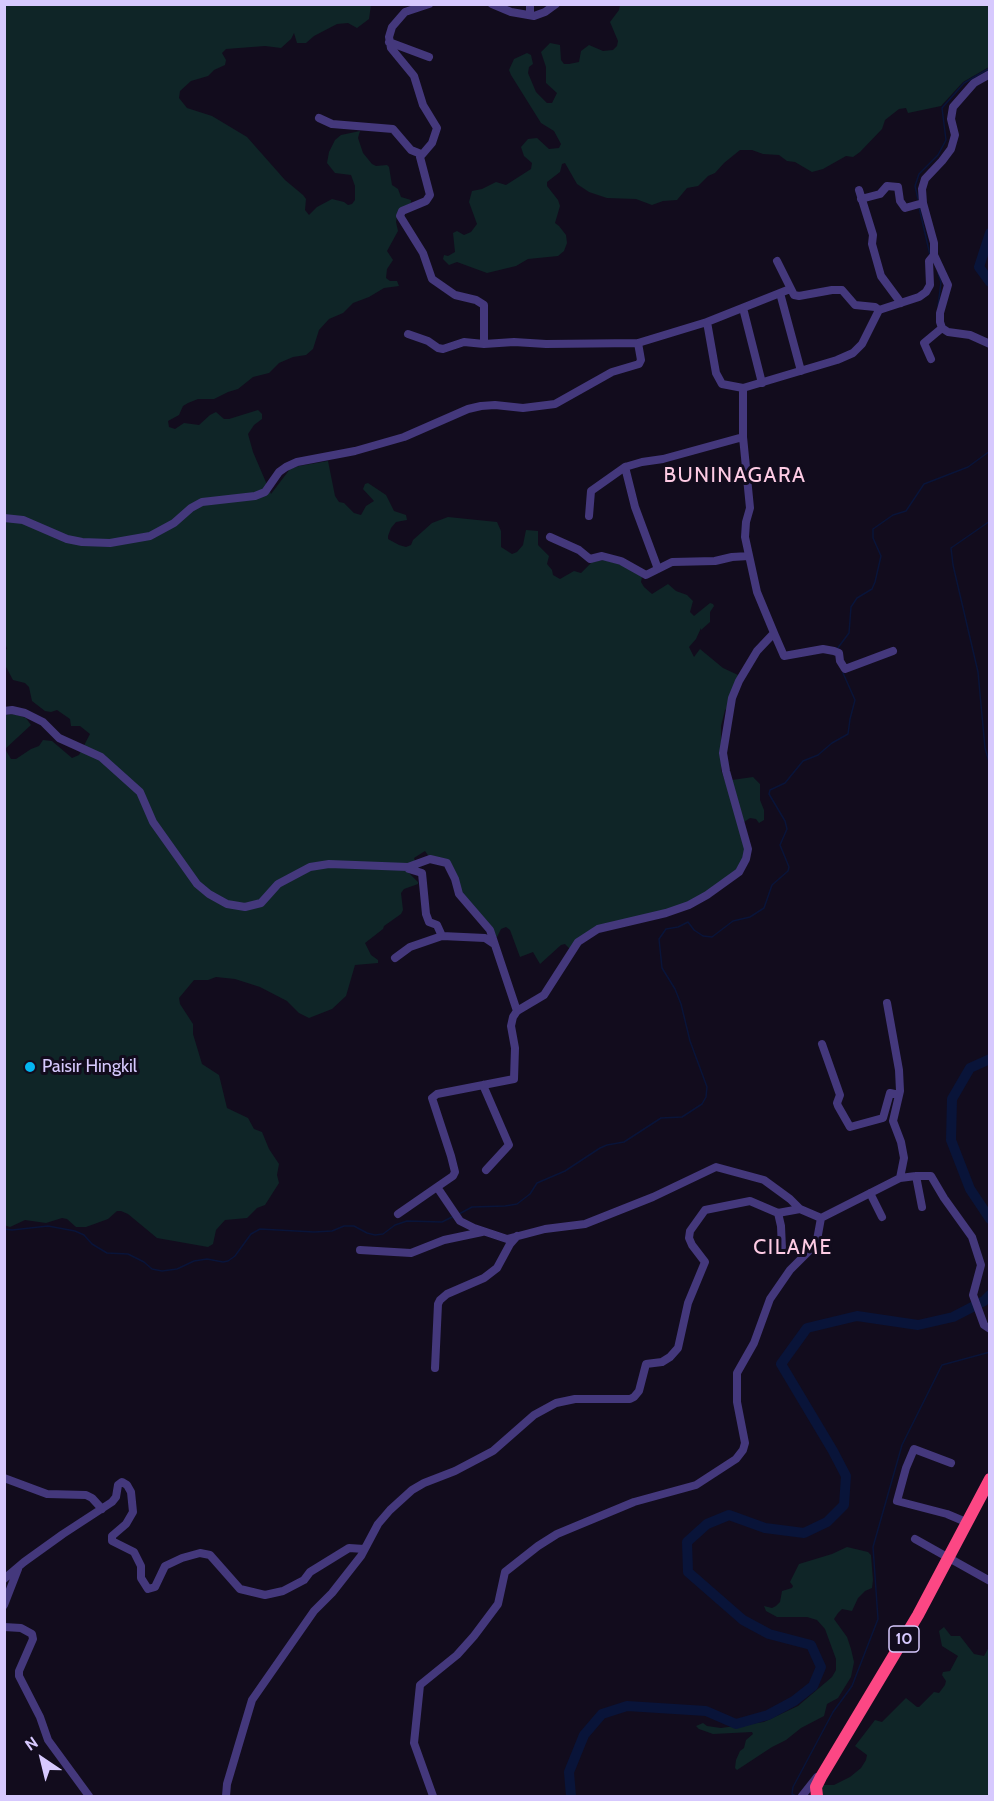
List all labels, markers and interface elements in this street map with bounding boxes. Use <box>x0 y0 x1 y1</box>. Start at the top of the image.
district label: BUNINAGARA <box>663 463 807 489</box>
place label: Paisir Hingkil <box>42 1056 137 1078</box>
marker: Paisir Hingkil <box>23 1060 37 1074</box>
district label: CILAME <box>753 1235 833 1261</box>
road number: 10 <box>889 1626 919 1652</box>
north arrow <box>12 1729 72 1789</box>
text: N <box>21 1733 41 1755</box>

